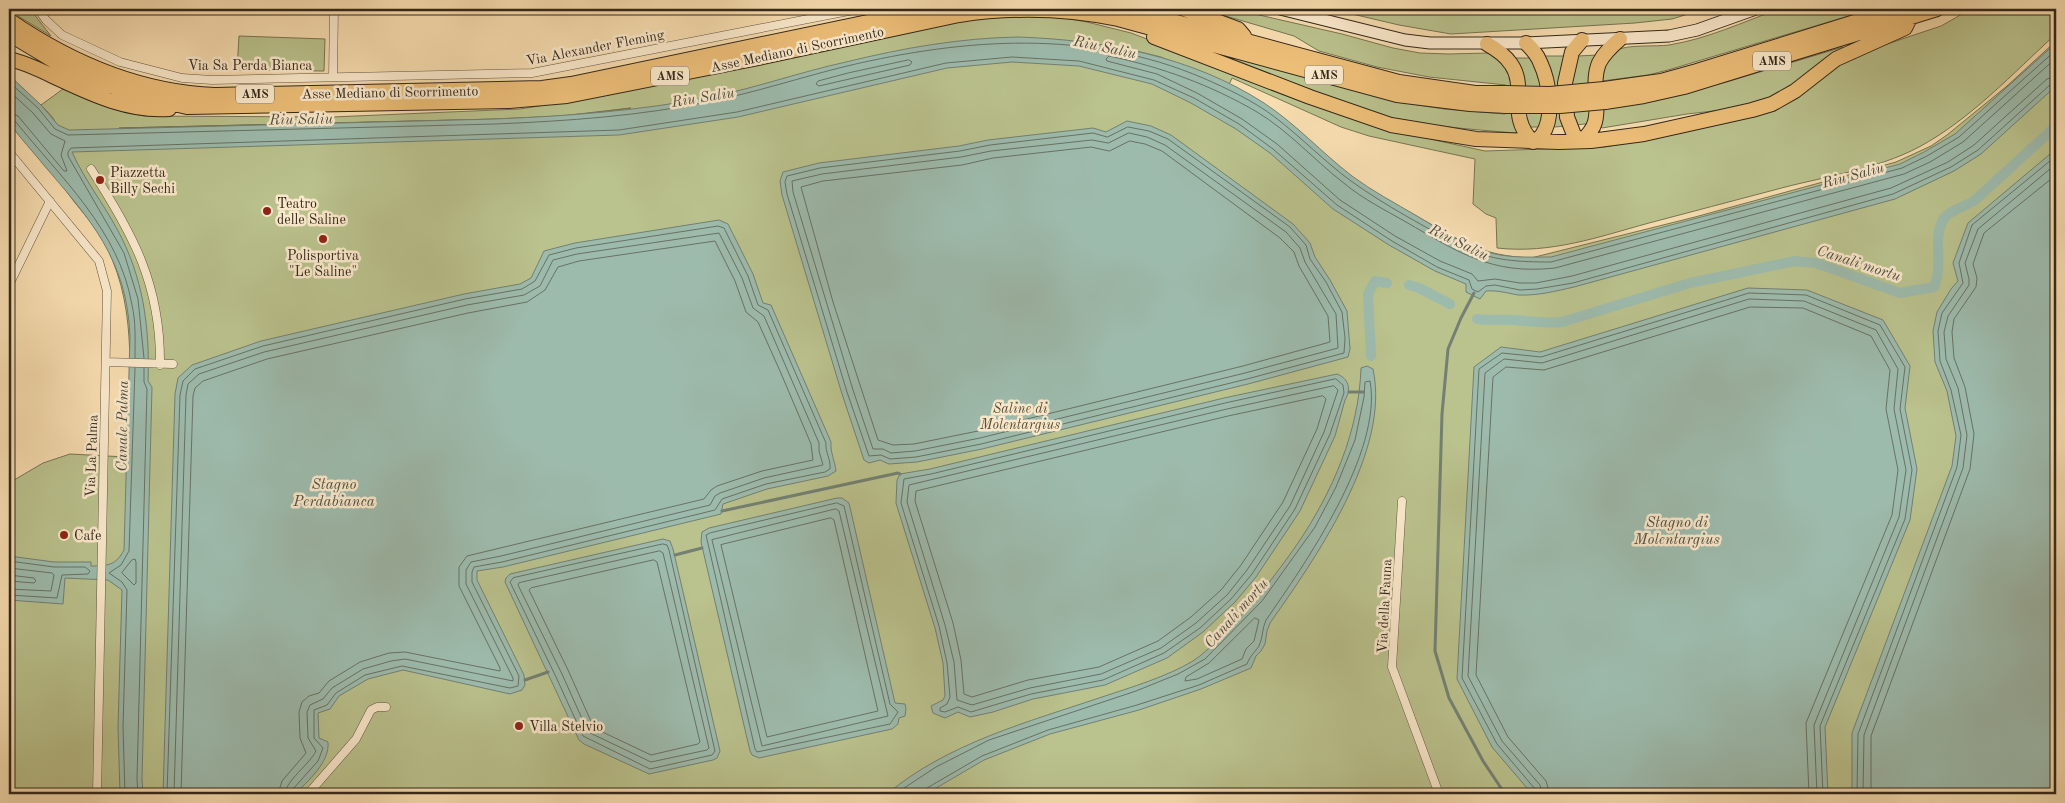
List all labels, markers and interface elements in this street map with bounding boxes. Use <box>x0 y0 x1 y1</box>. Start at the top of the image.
street label: Asse Mediano di Scorrimento <box>709 25 885 75</box>
street label: Via Alexander Fleming <box>525 28 666 68</box>
water label: Riu Saliu <box>1071 34 1138 63</box>
road number: AMS <box>1753 51 1791 70</box>
street label: Via Sa Perda Bianca <box>188 59 312 73</box>
road number: AMS <box>651 66 689 85</box>
road number: AMS <box>1305 66 1343 84</box>
street label: Asse Mediano di Scorrimento <box>302 84 479 102</box>
road number: AMS <box>236 85 274 104</box>
water label: Riu Saliu <box>670 86 736 111</box>
water label: Riu Saliu <box>268 112 334 129</box>
water label: Riu Saliu <box>1820 161 1887 192</box>
place label: Piazzetta Billy Sechi <box>110 166 175 196</box>
marker: Piazzetta Billy Sechi <box>94 174 106 186</box>
place label: Teatro delle Saline <box>277 197 346 227</box>
marker: Teatro delle Saline <box>261 205 273 217</box>
water label: Riu Saliu <box>1425 222 1491 264</box>
marker: Polisportiva "Le Saline" <box>317 233 329 245</box>
water label: Canali mortu <box>1815 244 1903 285</box>
place label: Polisportiva "Le Saline" <box>287 249 359 279</box>
water label: Canale Palma <box>115 380 132 472</box>
park label: Saline di Molentargius <box>979 402 1060 433</box>
street label: Via La Palma <box>84 414 100 498</box>
water label: Stagno Perdabianca <box>292 478 375 510</box>
water label: Stagno di Molentargius <box>1633 516 1720 548</box>
marker: Cafe <box>58 529 70 541</box>
place label: Cafe <box>74 529 101 543</box>
street label: Via della Fauna <box>1376 558 1394 654</box>
water label: Canali mortu <box>1202 576 1272 651</box>
marker: Villa Stelvio <box>513 720 525 732</box>
place label: Villa Stelvio <box>529 720 603 734</box>

